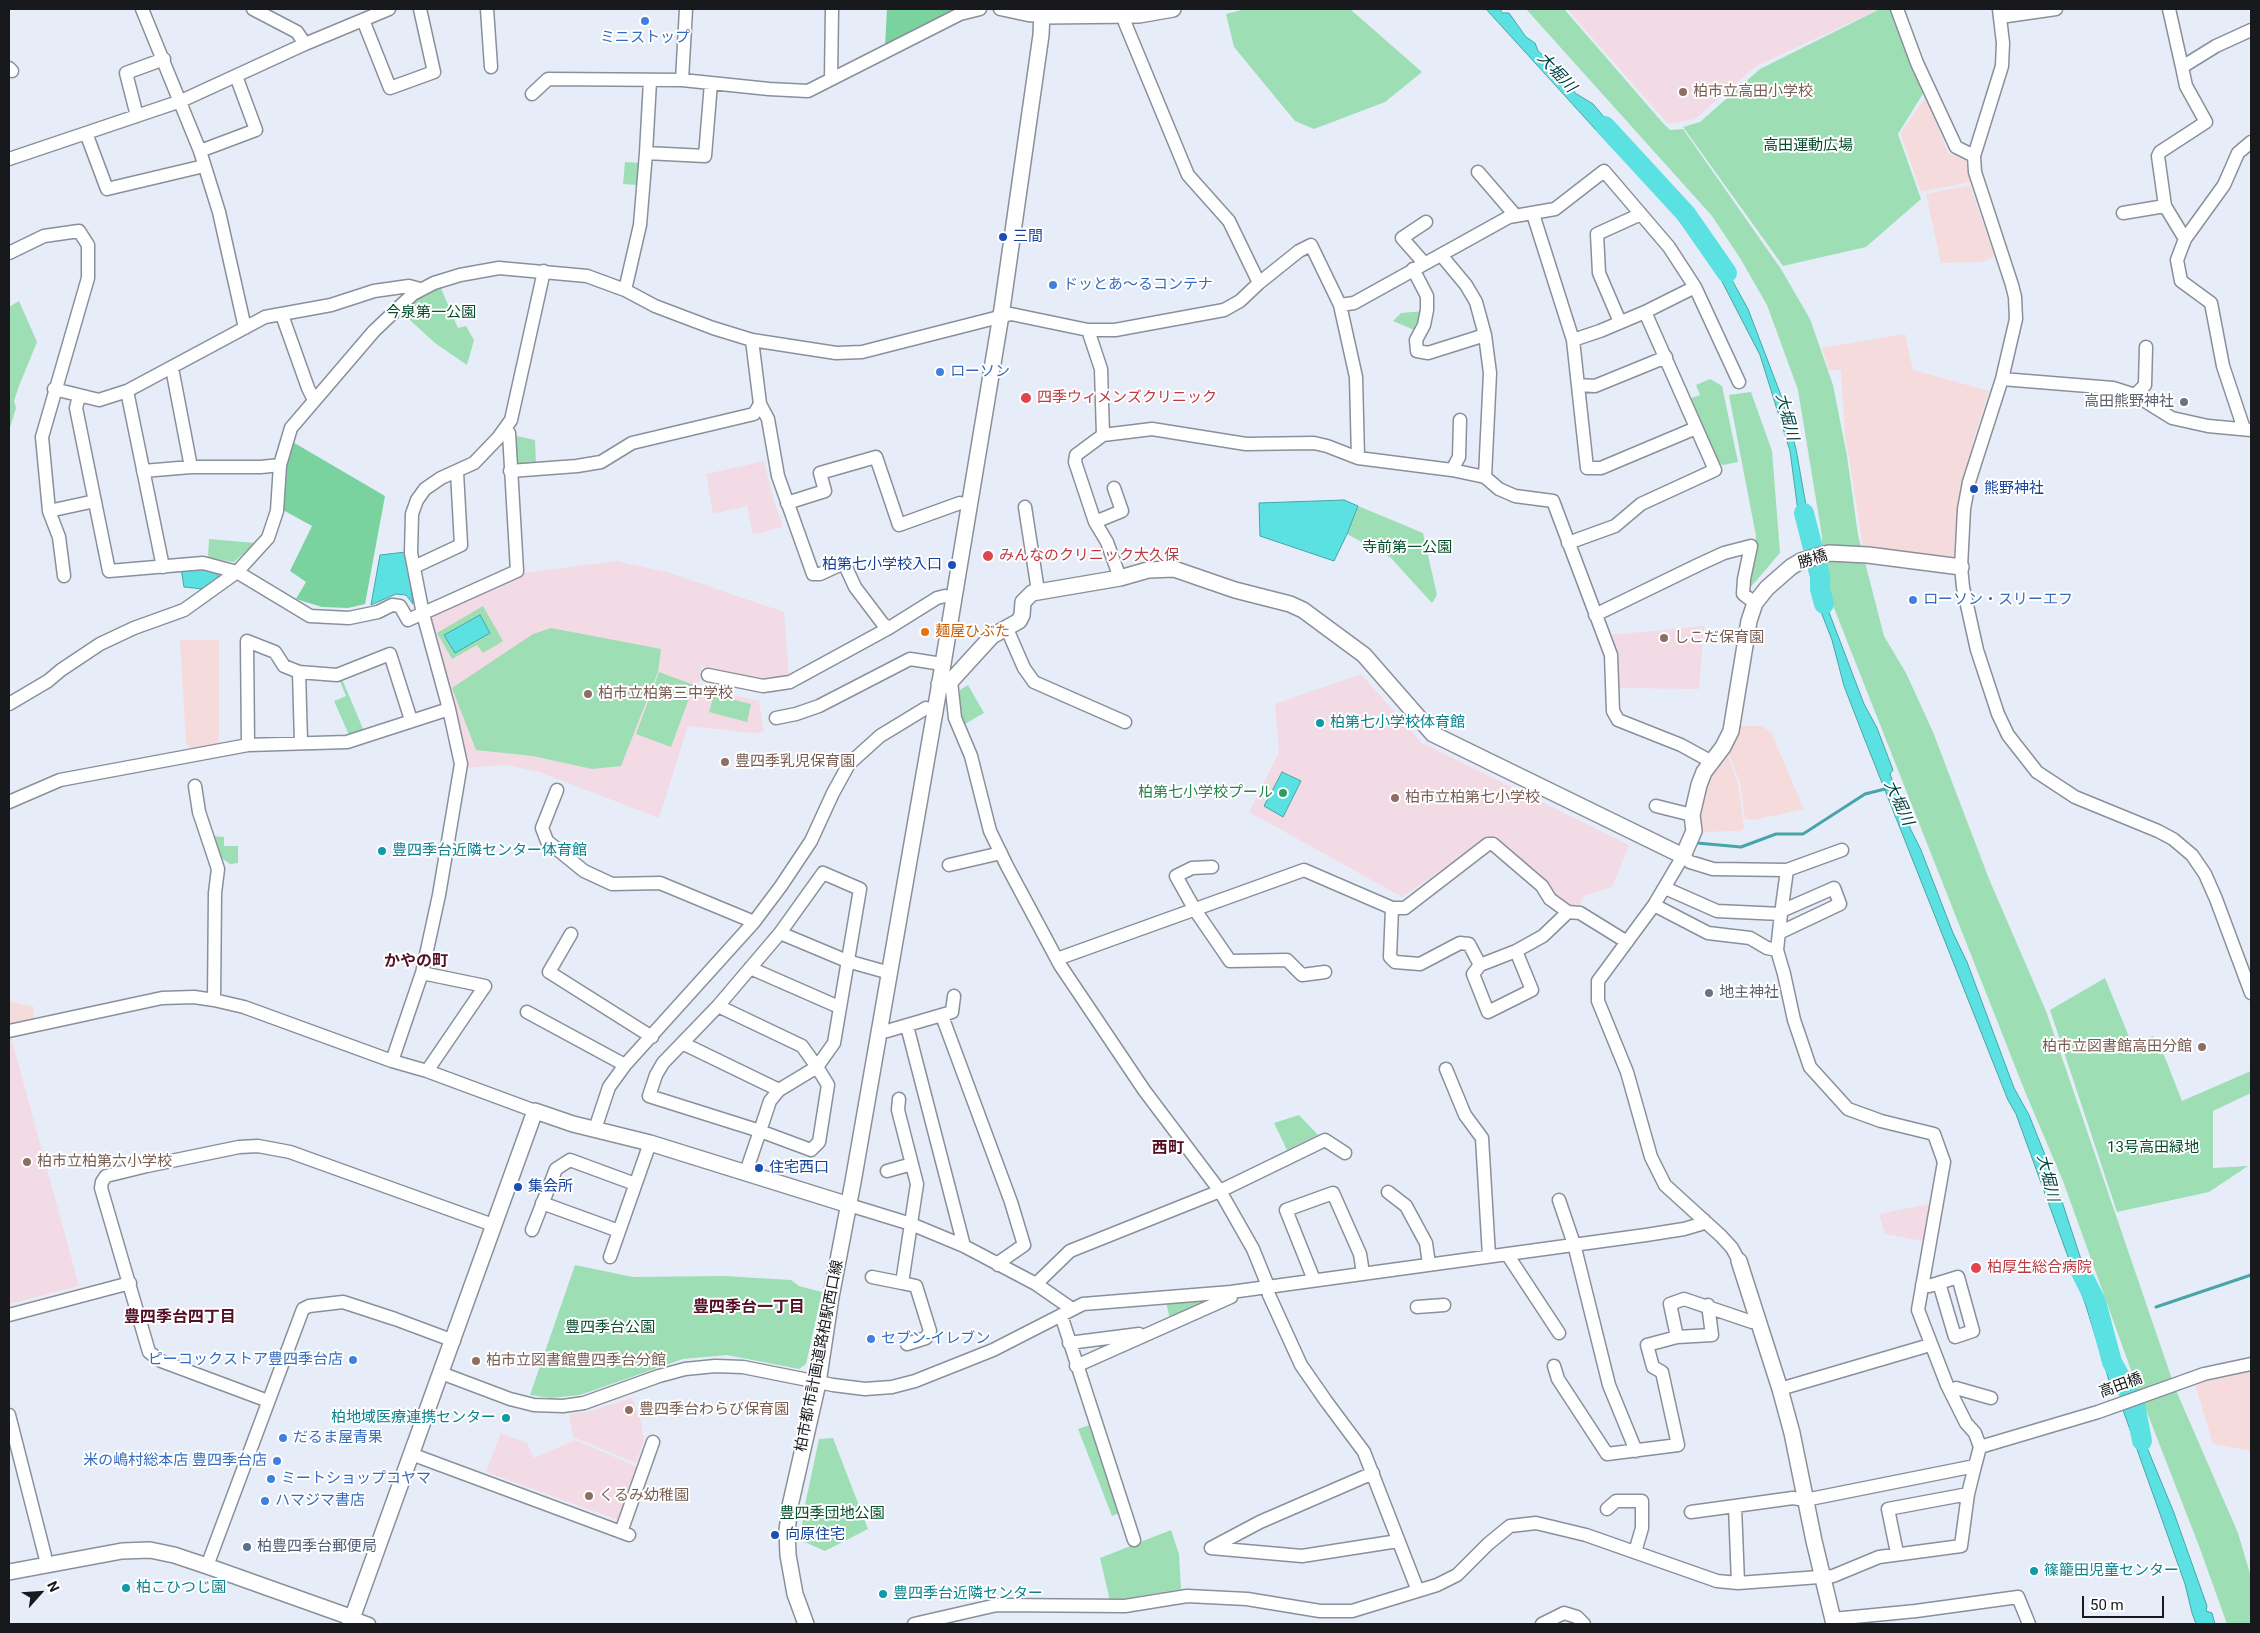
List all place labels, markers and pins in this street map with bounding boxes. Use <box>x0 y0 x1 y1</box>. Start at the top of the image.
marker: ミニストップ <box>639 15 651 27</box>
place label: ミニストップ <box>600 29 690 47</box>
place label: 柏市立高田小学校 <box>1693 83 1813 101</box>
marker: 柏市立高田小学校 <box>1677 86 1689 98</box>
place label: 三間 <box>1013 228 1043 246</box>
marker: 三間 <box>997 231 1009 243</box>
place label: ドッとあ〜るコンテナ <box>1063 276 1213 294</box>
marker: ドッとあ〜るコンテナ <box>1047 279 1059 291</box>
place label: ローソン <box>950 363 1010 381</box>
marker: ローソン <box>934 366 946 378</box>
place label: 四季ウィメンズクリニック <box>1037 389 1217 407</box>
marker: 四季ウィメンズクリニック <box>1019 391 1033 405</box>
place label: 高田熊野神社 <box>2084 393 2174 411</box>
marker: 高田熊野神社 <box>2178 396 2190 408</box>
place label: 熊野神社 <box>1984 480 2044 498</box>
marker: 熊野神社 <box>1968 483 1980 495</box>
place label: みんなのクリニック大久保 <box>999 547 1179 565</box>
marker: みんなのクリニック大久保 <box>981 549 995 563</box>
place label: 柏第七小学校入口 <box>822 556 942 574</box>
marker: 柏第七小学校入口 <box>946 559 958 571</box>
place label: ローソン・スリーエフ <box>1923 591 2073 609</box>
marker: ローソン・スリーエフ <box>1907 594 1919 606</box>
place label: 麺屋ひぶた <box>935 623 1010 641</box>
marker: 麺屋ひぶた <box>919 626 931 638</box>
place label: しこだ保育園 <box>1674 629 1764 647</box>
marker: しこだ保育園 <box>1658 632 1670 644</box>
place label: 柏市立柏第三中学校 <box>598 685 733 703</box>
marker: 柏市立柏第三中学校 <box>582 688 594 700</box>
place label: 柏第七小学校体育館 <box>1330 714 1465 732</box>
marker: 柏第七小学校体育館 <box>1314 717 1326 729</box>
place label: 豊四季乳児保育園 <box>735 753 855 771</box>
marker: 豊四季乳児保育園 <box>719 756 731 768</box>
place label: 柏第七小学校プール <box>1138 784 1273 802</box>
marker: 柏第七小学校プール <box>1277 787 1289 799</box>
place label: 柏市立柏第七小学校 <box>1405 789 1540 807</box>
marker: 柏市立柏第七小学校 <box>1389 792 1401 804</box>
place label: 豊四季台近隣センター体育館 <box>392 842 587 860</box>
marker: 豊四季台近隣センター体育館 <box>376 845 388 857</box>
place label: 地主神社 <box>1719 984 1779 1002</box>
marker: 地主神社 <box>1703 987 1715 999</box>
place label: 柏市立図書館高田分館 <box>2042 1038 2192 1056</box>
marker: 柏市立図書館高田分館 <box>2196 1041 2208 1053</box>
place label: 柏市立柏第六小学校 <box>37 1153 172 1171</box>
marker: 柏市立柏第六小学校 <box>21 1156 33 1168</box>
place label: 住宅西口 <box>769 1159 829 1177</box>
marker: 住宅西口 <box>753 1162 765 1174</box>
place label: 集会所 <box>528 1178 573 1196</box>
marker: 集会所 <box>512 1181 524 1193</box>
place label: 柏厚生総合病院 <box>1987 1259 2092 1277</box>
marker: 柏厚生総合病院 <box>1969 1261 1983 1275</box>
place label: セブン-イレブン <box>881 1330 990 1348</box>
marker: セブン-イレブン <box>865 1333 877 1345</box>
place label: ピーコックストア豊四季台店 <box>148 1351 343 1369</box>
place label: 柏市立図書館豊四季台分館 <box>486 1352 666 1370</box>
marker: ピーコックストア豊四季台店 <box>347 1354 359 1366</box>
marker: 柏市立図書館豊四季台分館 <box>470 1355 482 1367</box>
place label: 豊四季台わらび保育園 <box>639 1401 789 1419</box>
marker: 豊四季台わらび保育園 <box>623 1404 635 1416</box>
place label: 柏地域医療連携センター <box>331 1409 496 1427</box>
marker: 柏地域医療連携センター <box>500 1412 512 1424</box>
place label: だるま屋青果 <box>293 1429 383 1447</box>
marker: だるま屋青果 <box>277 1432 289 1444</box>
place label: 米の嶋村総本店 豊四季台店 <box>83 1452 267 1470</box>
marker: 米の嶋村総本店 豊四季台店 <box>271 1455 283 1467</box>
place label: ミートショップコヤマ <box>281 1470 431 1488</box>
marker: ミートショップコヤマ <box>265 1473 277 1485</box>
place label: くるみ幼稚園 <box>599 1487 689 1505</box>
marker: くるみ幼稚園 <box>583 1490 595 1502</box>
place label: ハマジマ書店 <box>275 1492 365 1510</box>
marker: ハマジマ書店 <box>259 1495 271 1507</box>
place label: 向原住宅 <box>785 1526 845 1544</box>
marker: 向原住宅 <box>769 1529 781 1541</box>
place label: 柏豊四季台郵便局 <box>257 1538 377 1556</box>
marker: 柏豊四季台郵便局 <box>241 1541 253 1553</box>
place label: 篠籠田児童センター <box>2044 1562 2179 1580</box>
marker: 篠籠田児童センター <box>2028 1565 2040 1577</box>
place label: 柏こひつじ園 <box>136 1579 226 1597</box>
marker: 柏こひつじ園 <box>120 1582 132 1594</box>
place label: 豊四季台近隣センター <box>893 1585 1043 1603</box>
marker: 豊四季台近隣センター <box>877 1588 889 1600</box>

